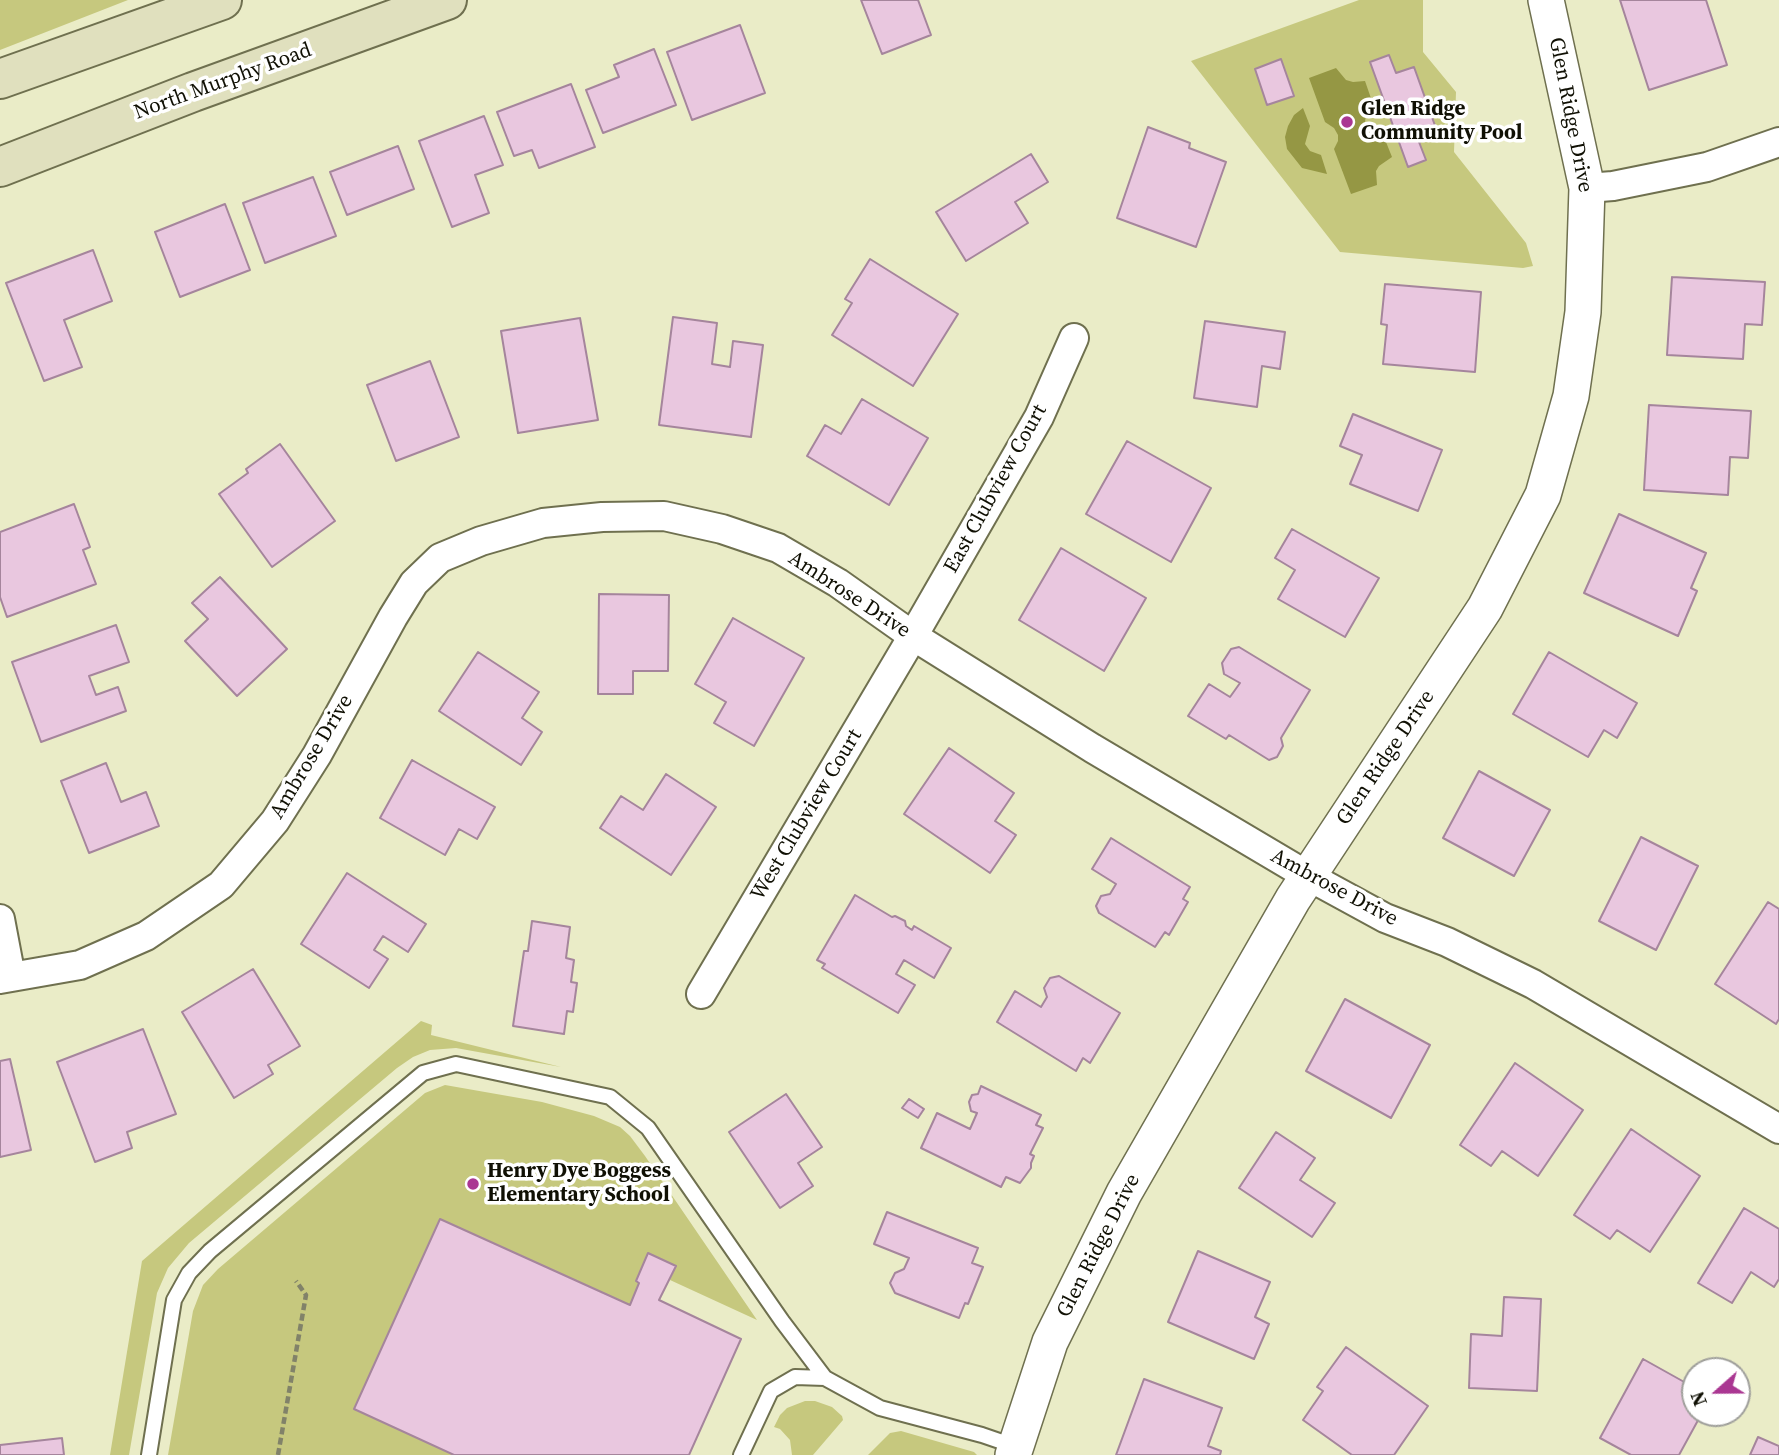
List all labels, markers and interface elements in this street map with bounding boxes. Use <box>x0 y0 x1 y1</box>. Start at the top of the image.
street label: Glen Ridge Drive <box>1543 35 1597 195</box>
street label: North Murphy Road <box>131 38 315 126</box>
place label: Glen Ridge Community Pool <box>1361 97 1523 147</box>
marker: Glen Ridge Community Pool <box>1339 114 1355 130</box>
street label: East Clubview Court <box>939 400 1053 578</box>
street label: Ambrose Drive <box>783 546 915 644</box>
street label: Glen Ridge Drive <box>1332 686 1440 830</box>
street label: Ambrose Drive <box>265 690 359 824</box>
street label: West Clubview Court <box>746 725 868 905</box>
street label: Ambrose Drive <box>1266 844 1402 932</box>
place label: Henry Dye Boggess Elementary School <box>487 1159 671 1209</box>
street label: Glen Ridge Drive <box>1052 1170 1146 1322</box>
marker: Henry Dye Boggess Elementary School <box>465 1176 481 1192</box>
north arrow <box>1681 1357 1751 1427</box>
text: N <box>1684 1388 1713 1410</box>

